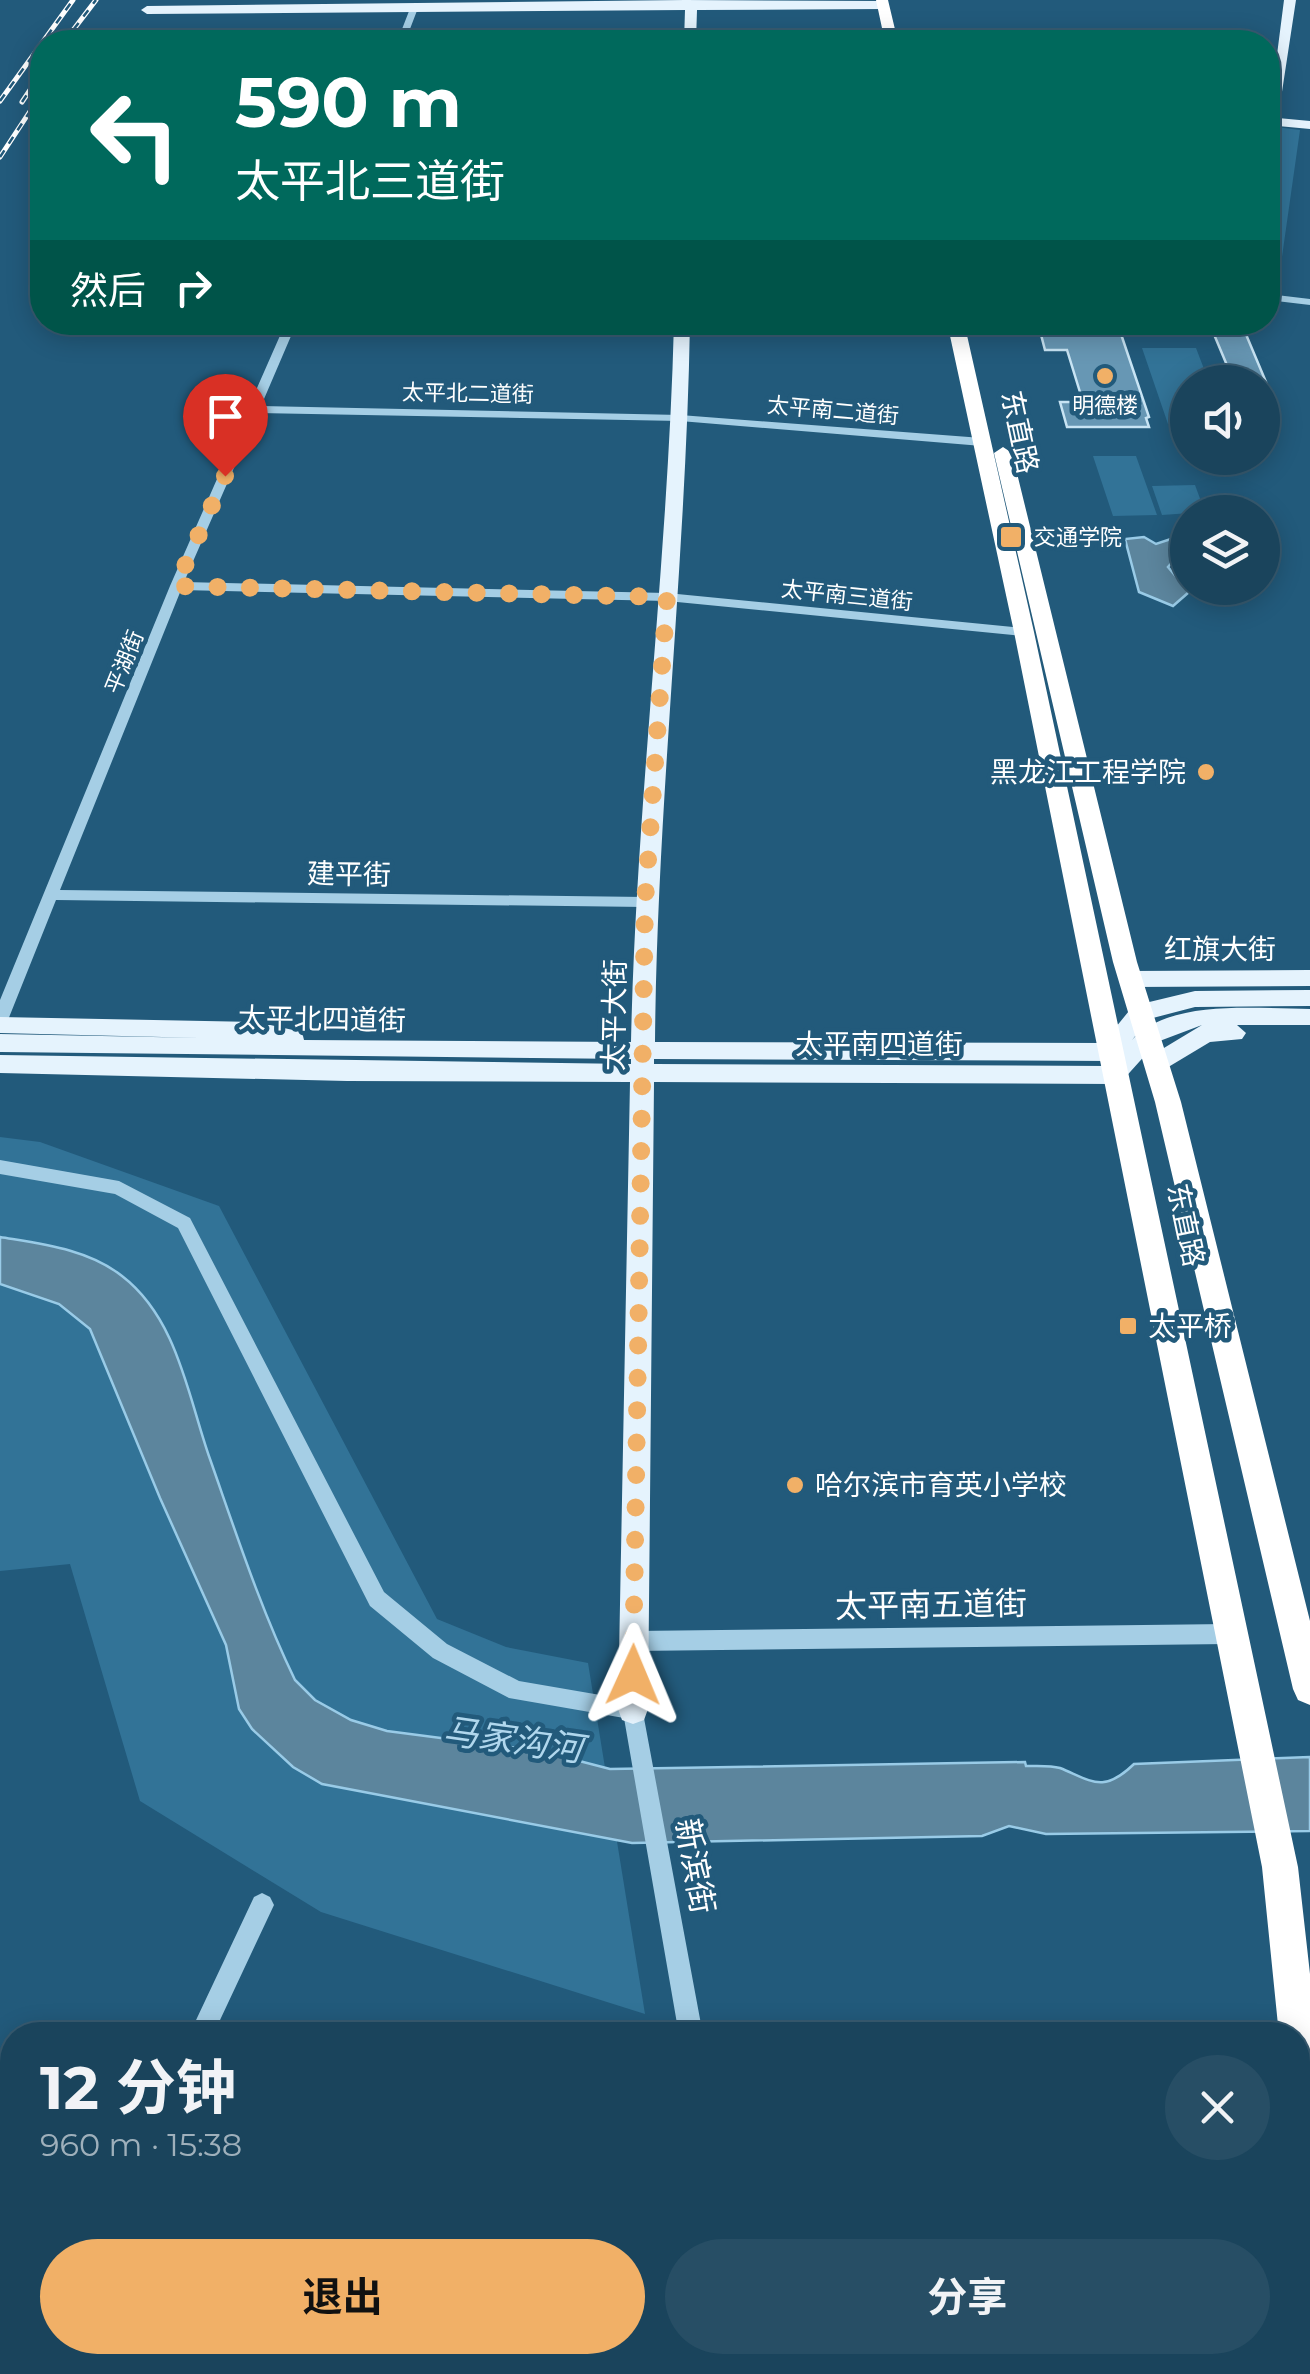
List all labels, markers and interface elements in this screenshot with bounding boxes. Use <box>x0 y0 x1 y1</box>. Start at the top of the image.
text: 590 m <box>235 59 462 145</box>
icon: left <box>70 70 200 200</box>
text: 太平北三道街 <box>235 153 505 208</box>
icon: right <box>166 260 221 315</box>
text: 然后 <box>70 267 146 314</box>
marker: 明德楼 <box>1094 365 1116 387</box>
map controls <box>1170 365 1280 605</box>
button: sound <box>1170 365 1280 475</box>
pin <box>183 374 268 477</box>
street label: 太平北二道街 <box>402 379 534 408</box>
street label: 东直路 <box>995 387 1045 477</box>
icon: arrive <box>198 389 253 444</box>
street label: 太平南二道街 <box>766 391 900 430</box>
place label: 明德楼 <box>1072 392 1138 419</box>
button: layers <box>1170 495 1280 605</box>
marker: 交通学院 <box>998 524 1024 550</box>
place label: 交通学院 <box>1034 524 1122 551</box>
street label: 太平南三道街 <box>780 575 914 616</box>
street label: 平湖街 <box>100 627 149 698</box>
place label: 黑龙江工程学院 <box>990 755 1186 789</box>
marker: 黑龙江工程学院 <box>1195 761 1217 783</box>
street label: 建平街 <box>307 856 391 892</box>
street label: 红旗大街 <box>1164 932 1276 966</box>
street label: 太平大街 <box>596 959 632 1071</box>
street label: 太平北四道街 <box>238 1001 406 1037</box>
street label: 太平南四道街 <box>795 1027 963 1061</box>
street label: 东直路 <box>1161 1180 1211 1270</box>
place label: 太平桥 <box>1148 1309 1232 1343</box>
marker: 太平桥 <box>1117 1315 1139 1337</box>
place label: 哈尔滨市育英小学校 <box>815 1468 1067 1502</box>
marker: 哈尔滨市育英小学校 <box>784 1474 806 1496</box>
street label: 太平南五道街 <box>835 1583 1027 1626</box>
position arrow <box>581 1623 685 1727</box>
water label: 马家沟河 <box>441 1708 591 1771</box>
street label: 新滨街 <box>668 1815 723 1917</box>
text: 12 分钟 <box>40 2051 236 2124</box>
button: close <box>1165 2055 1270 2160</box>
text: 960 m · 15:38 <box>40 2125 242 2164</box>
button: 退出 <box>40 2239 645 2354</box>
button: 分享 <box>665 2239 1270 2354</box>

